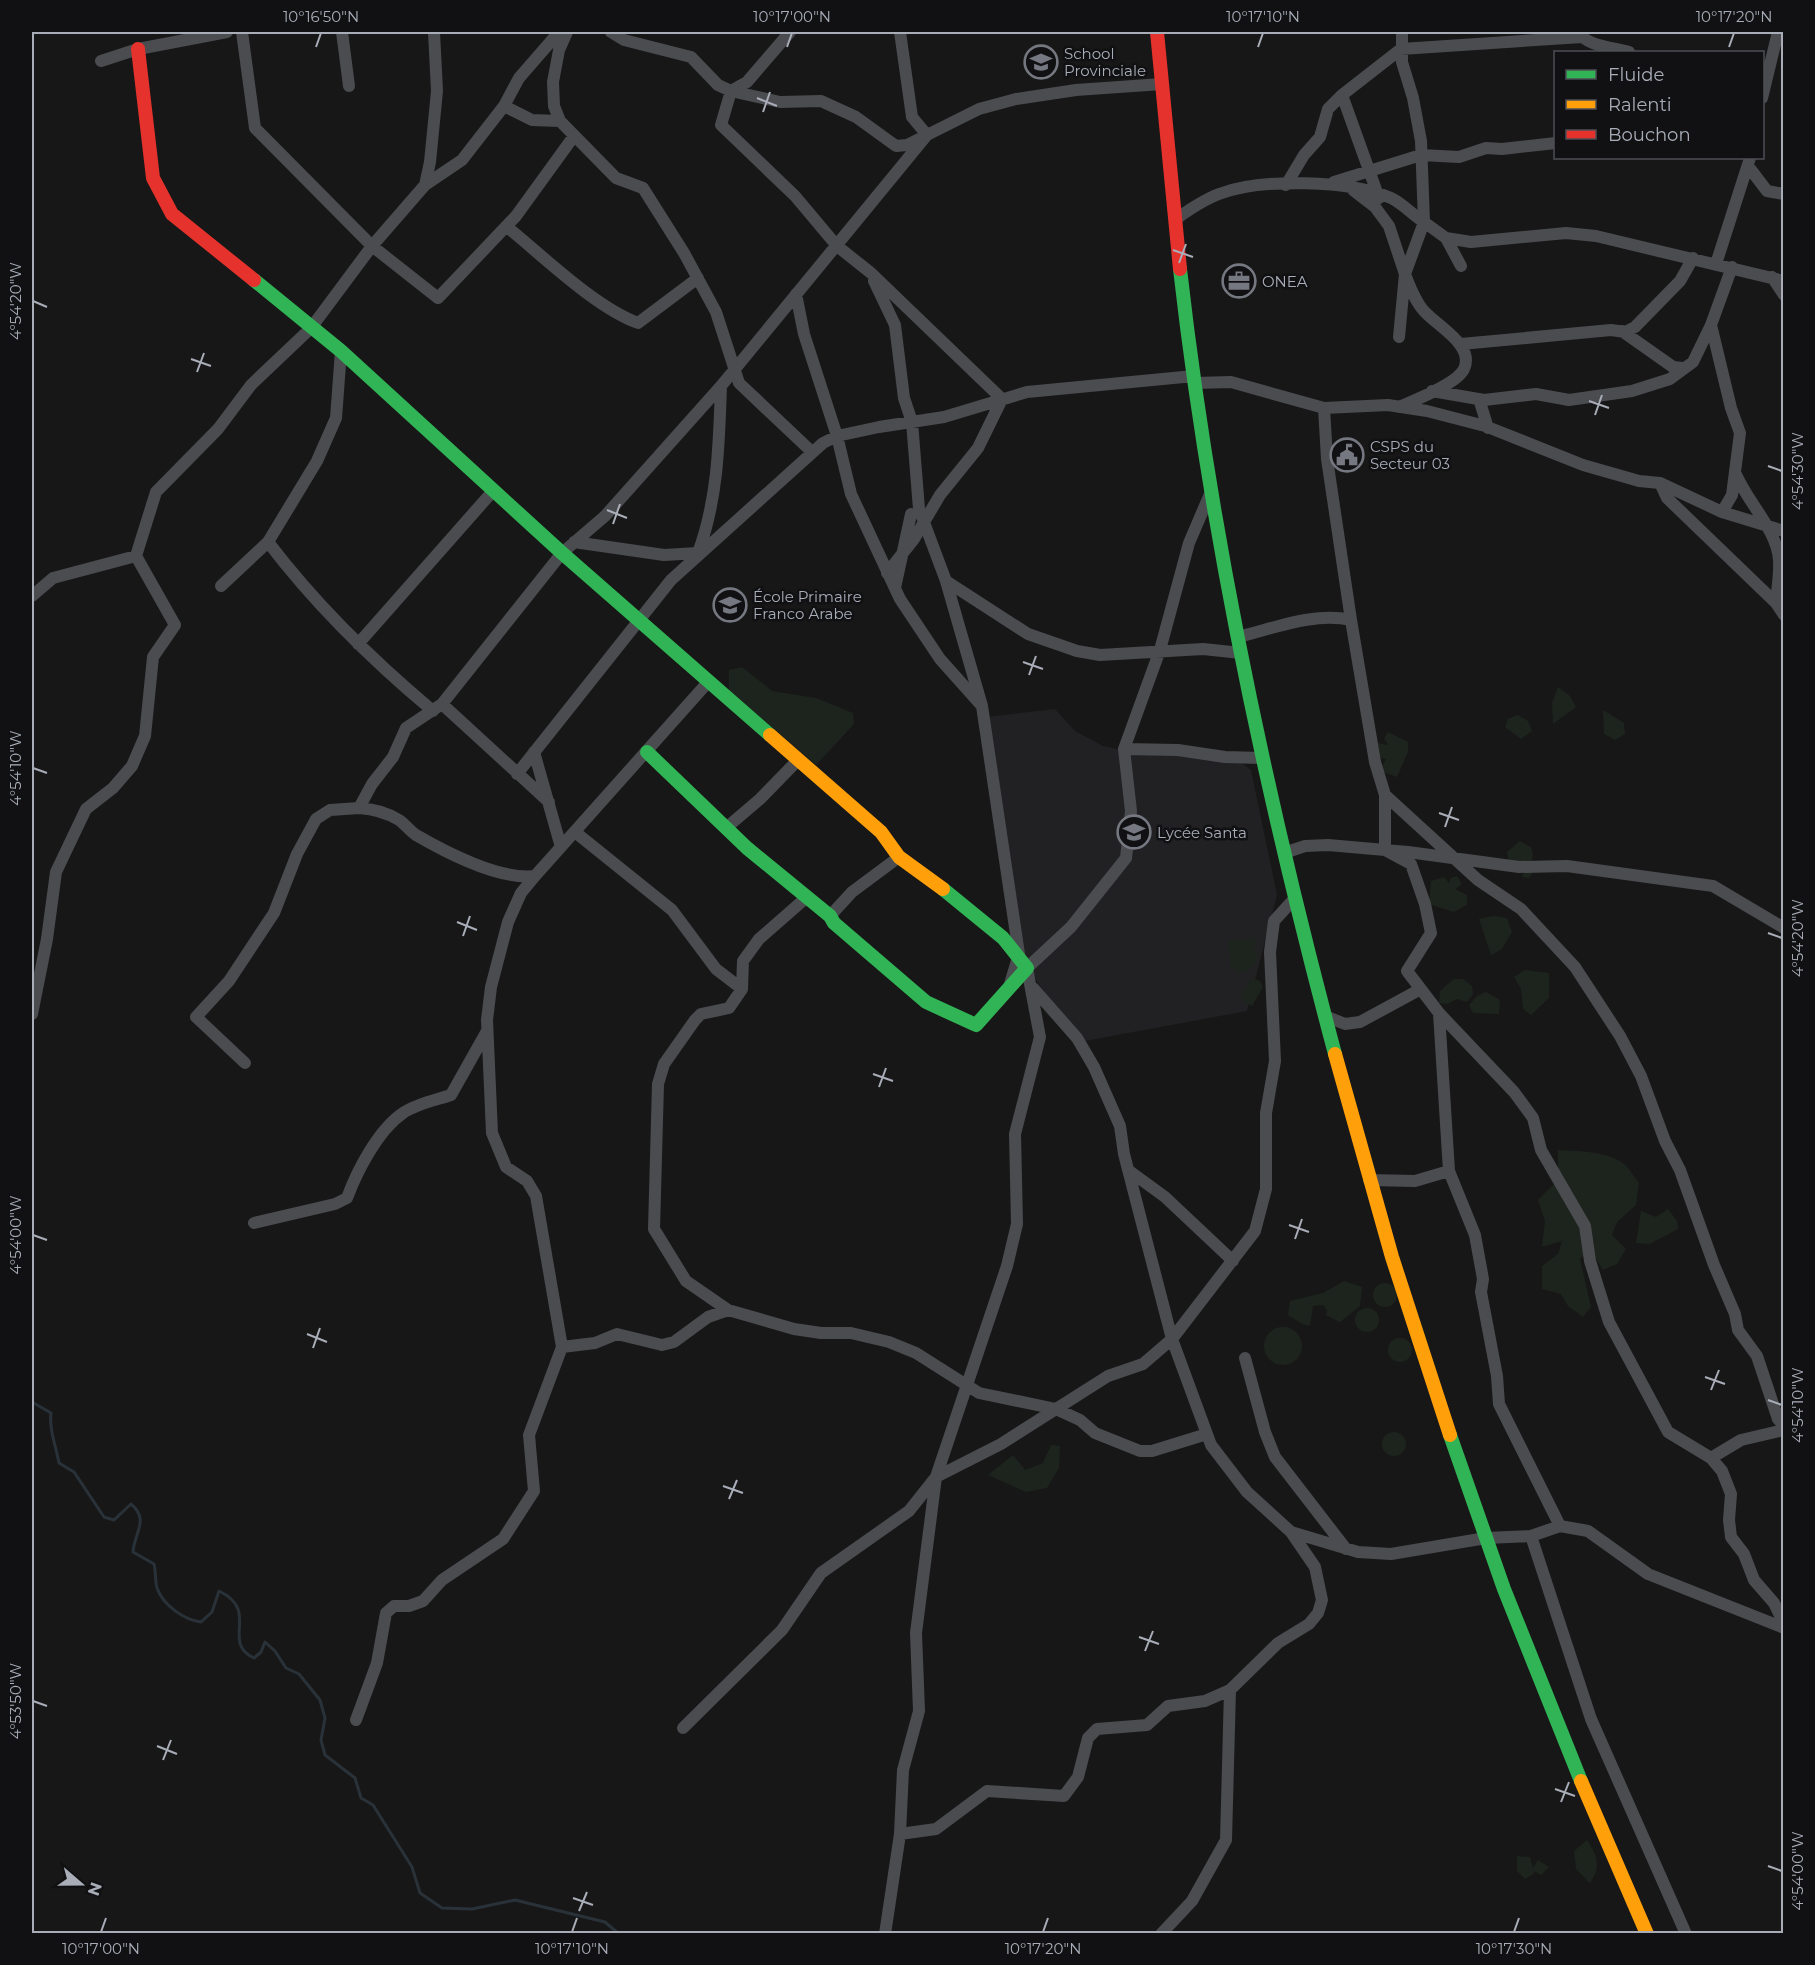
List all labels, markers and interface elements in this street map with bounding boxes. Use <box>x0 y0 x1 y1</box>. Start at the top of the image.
text: 10°16'50"N <box>283 7 359 26</box>
text: 10°17'00"N <box>753 7 831 26</box>
text: 10°17'10"N <box>1226 7 1300 26</box>
text: 10°17'20"N <box>1696 7 1772 26</box>
school or university icon: School Provinciale <box>1023 44 1059 80</box>
place label: School Provinciale <box>1064 44 1146 80</box>
legend <box>1554 51 1764 159</box>
text: Fluide <box>1608 64 1664 86</box>
text: Ralenti <box>1608 94 1672 116</box>
text: Bouchon <box>1608 124 1691 146</box>
text: 4°54'20"W <box>6 262 25 340</box>
office icon: ONEA <box>1221 263 1257 299</box>
place label: ONEA <box>1262 272 1308 291</box>
text: 4°54'30"W <box>1788 432 1807 510</box>
public building icon: CSPS du Secteur 03 <box>1329 437 1365 473</box>
place label: CSPS du Secteur 03 <box>1370 437 1450 473</box>
school or university icon: École Primaire Franco Arabe <box>712 587 748 623</box>
place label: École Primaire Franco Arabe <box>753 587 862 623</box>
text: 4°54'10"W <box>6 730 25 806</box>
school or university icon: Lycée Santa <box>1116 814 1152 850</box>
place label: Lycée Santa <box>1157 823 1247 842</box>
text: 4°54'20"W <box>1788 899 1807 977</box>
text: 4°54'00"W <box>6 1195 25 1275</box>
text: 4°54'10"W <box>1788 1367 1807 1443</box>
text: 4°53'50"W <box>6 1662 25 1739</box>
text: 4°54'00"W <box>1788 1831 1807 1911</box>
north arrow <box>51 1854 111 1914</box>
text: N <box>83 1880 106 1898</box>
text: 10°17'00"N <box>62 1939 140 1958</box>
text: 10°17'10"N <box>535 1939 609 1958</box>
text: 10°17'20"N <box>1005 1939 1081 1958</box>
text: 10°17'30"N <box>1476 1939 1552 1958</box>

